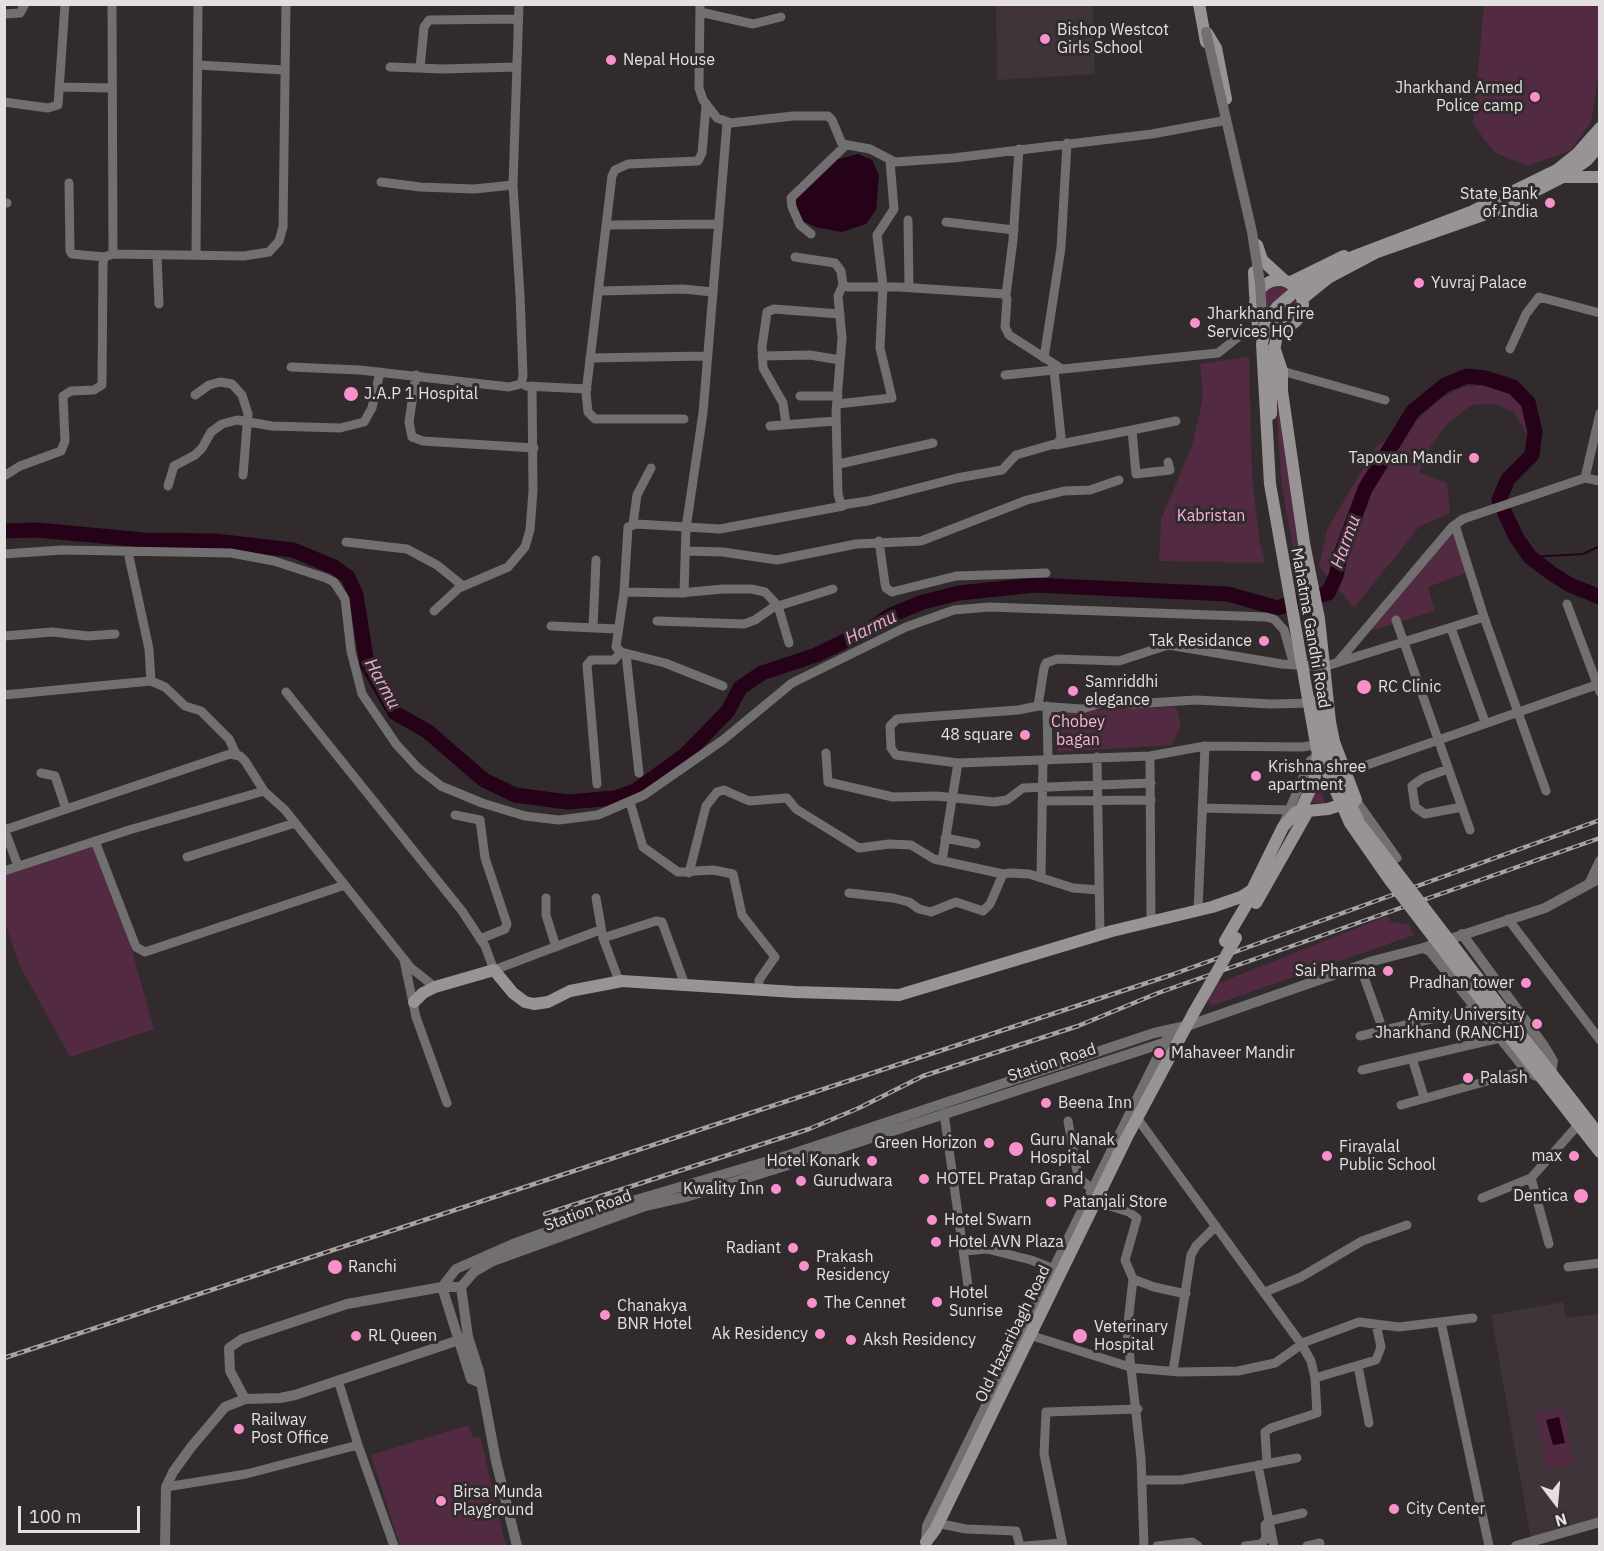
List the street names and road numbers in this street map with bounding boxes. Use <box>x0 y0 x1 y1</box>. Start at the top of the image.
street label: Mahatma Gandhi Road <box>1286 546 1334 710</box>
street label: Station Road <box>1005 1040 1099 1086</box>
street label: Station Road <box>542 1186 634 1236</box>
street label: Old Hazaribagh Road <box>971 1262 1055 1406</box>

